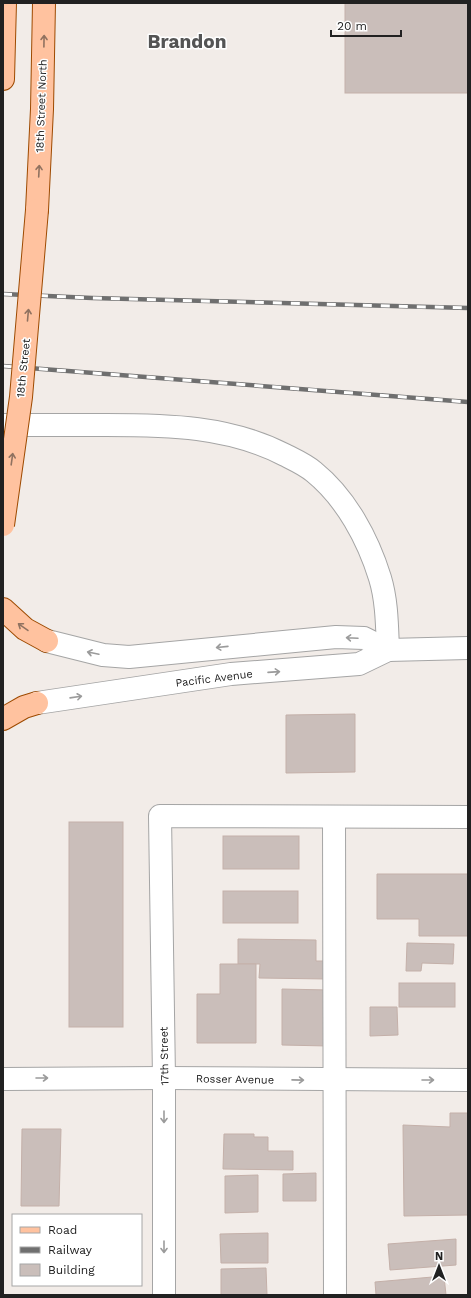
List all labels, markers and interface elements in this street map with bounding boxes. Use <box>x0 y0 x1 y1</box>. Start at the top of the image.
scale bar <box>331 12 401 38</box>
text: 20 m <box>337 19 367 33</box>
district label: Brandon <box>148 30 226 53</box>
one-way arrow <box>40 35 48 48</box>
street label: 18th Street North <box>33 59 50 153</box>
one-way arrow <box>35 165 42 178</box>
one-way arrow <box>25 309 32 322</box>
street label: 18th Street <box>14 337 33 398</box>
one-way arrow <box>8 452 16 465</box>
one-way arrow <box>18 623 29 631</box>
one-way arrow <box>346 634 359 641</box>
one-way arrow <box>216 643 229 651</box>
one-way arrow <box>87 649 100 657</box>
street label: Pacific Avenue <box>175 667 253 690</box>
one-way arrow <box>267 668 280 675</box>
one-way arrow <box>69 693 82 701</box>
street label: 17th Street <box>157 1026 172 1085</box>
street label: Rosser Avenue <box>196 1072 274 1087</box>
one-way arrow <box>35 1074 48 1082</box>
one-way arrow <box>291 1076 304 1083</box>
one-way arrow <box>421 1076 434 1084</box>
one-way arrow <box>160 1110 168 1123</box>
legend <box>12 1214 142 1286</box>
text: Road <box>48 1223 77 1237</box>
one-way arrow <box>160 1240 168 1253</box>
text: Railway <box>48 1243 93 1257</box>
north arrow <box>419 1246 459 1286</box>
text: N <box>435 1250 443 1263</box>
text: Building <box>48 1263 95 1277</box>

